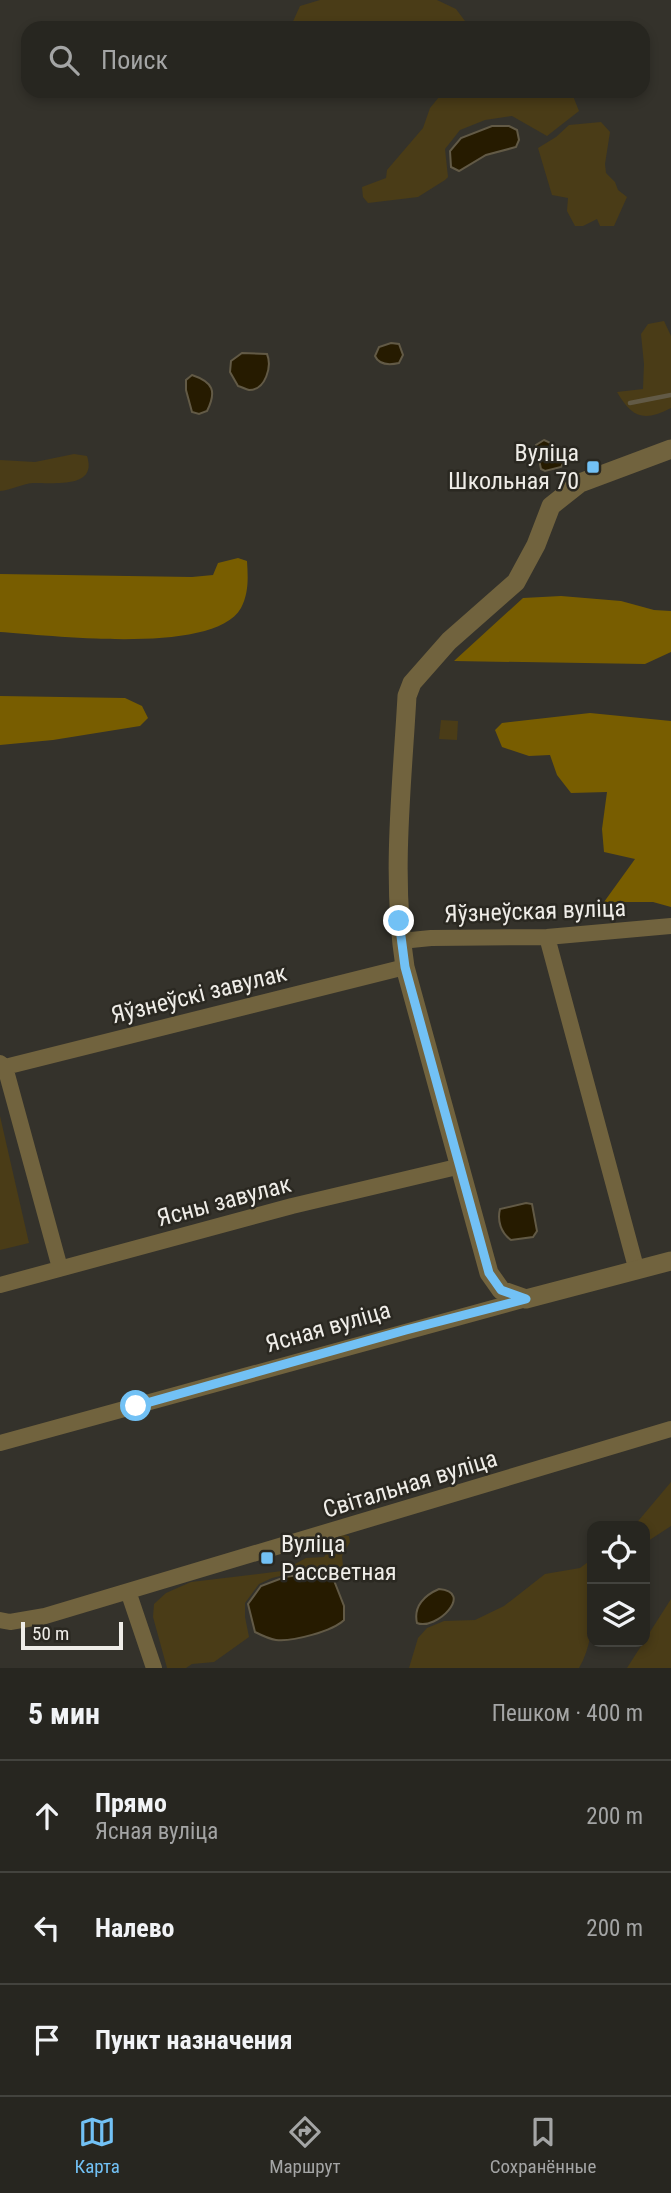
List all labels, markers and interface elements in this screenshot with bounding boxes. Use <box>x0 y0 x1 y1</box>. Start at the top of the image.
search box <box>21 21 650 98</box>
icon: search <box>45 41 83 79</box>
text: Поиск <box>101 45 168 75</box>
place label: Вуліца Школьная 70 <box>448 439 579 495</box>
marker: Вуліца Школьная 70 <box>585 459 601 475</box>
street label: Яўзнеўская вуліца <box>444 894 626 928</box>
route end <box>383 905 414 936</box>
street label: Яўзнеўскі завулак <box>108 959 290 1029</box>
street label: Ясны завулак <box>154 1170 295 1232</box>
street label: Ясная вуліца <box>262 1296 394 1358</box>
route start <box>120 1390 151 1421</box>
street label: Світальная вуліца <box>320 1444 500 1524</box>
map controls <box>587 1521 650 1647</box>
button: locate <box>587 1521 650 1584</box>
place label: Вуліца Рассветная <box>281 1530 397 1586</box>
marker: Вуліца Рассветная <box>259 1550 275 1566</box>
button: layers <box>587 1584 650 1647</box>
scale bar <box>21 1619 122 1651</box>
text: 50 m <box>32 1622 69 1645</box>
text: 5 мин <box>28 1696 100 1731</box>
text: Пешком · 400 m <box>492 1700 643 1727</box>
text: Прямо <box>95 1788 167 1818</box>
icon: ahead <box>28 1797 66 1835</box>
text: 200 m <box>586 1803 643 1830</box>
text: Ясная вуліца <box>95 1818 218 1845</box>
icon: left <box>28 1909 66 1947</box>
text: Налево <box>95 1913 175 1943</box>
text: 200 m <box>586 1915 643 1942</box>
icon: arrive <box>28 2021 66 2059</box>
text: Пункт назначения <box>95 2025 293 2055</box>
tab: Карта <box>75 2113 120 2178</box>
tab: Маршрут <box>269 2113 341 2178</box>
tab: Сохранённые <box>490 2113 596 2178</box>

